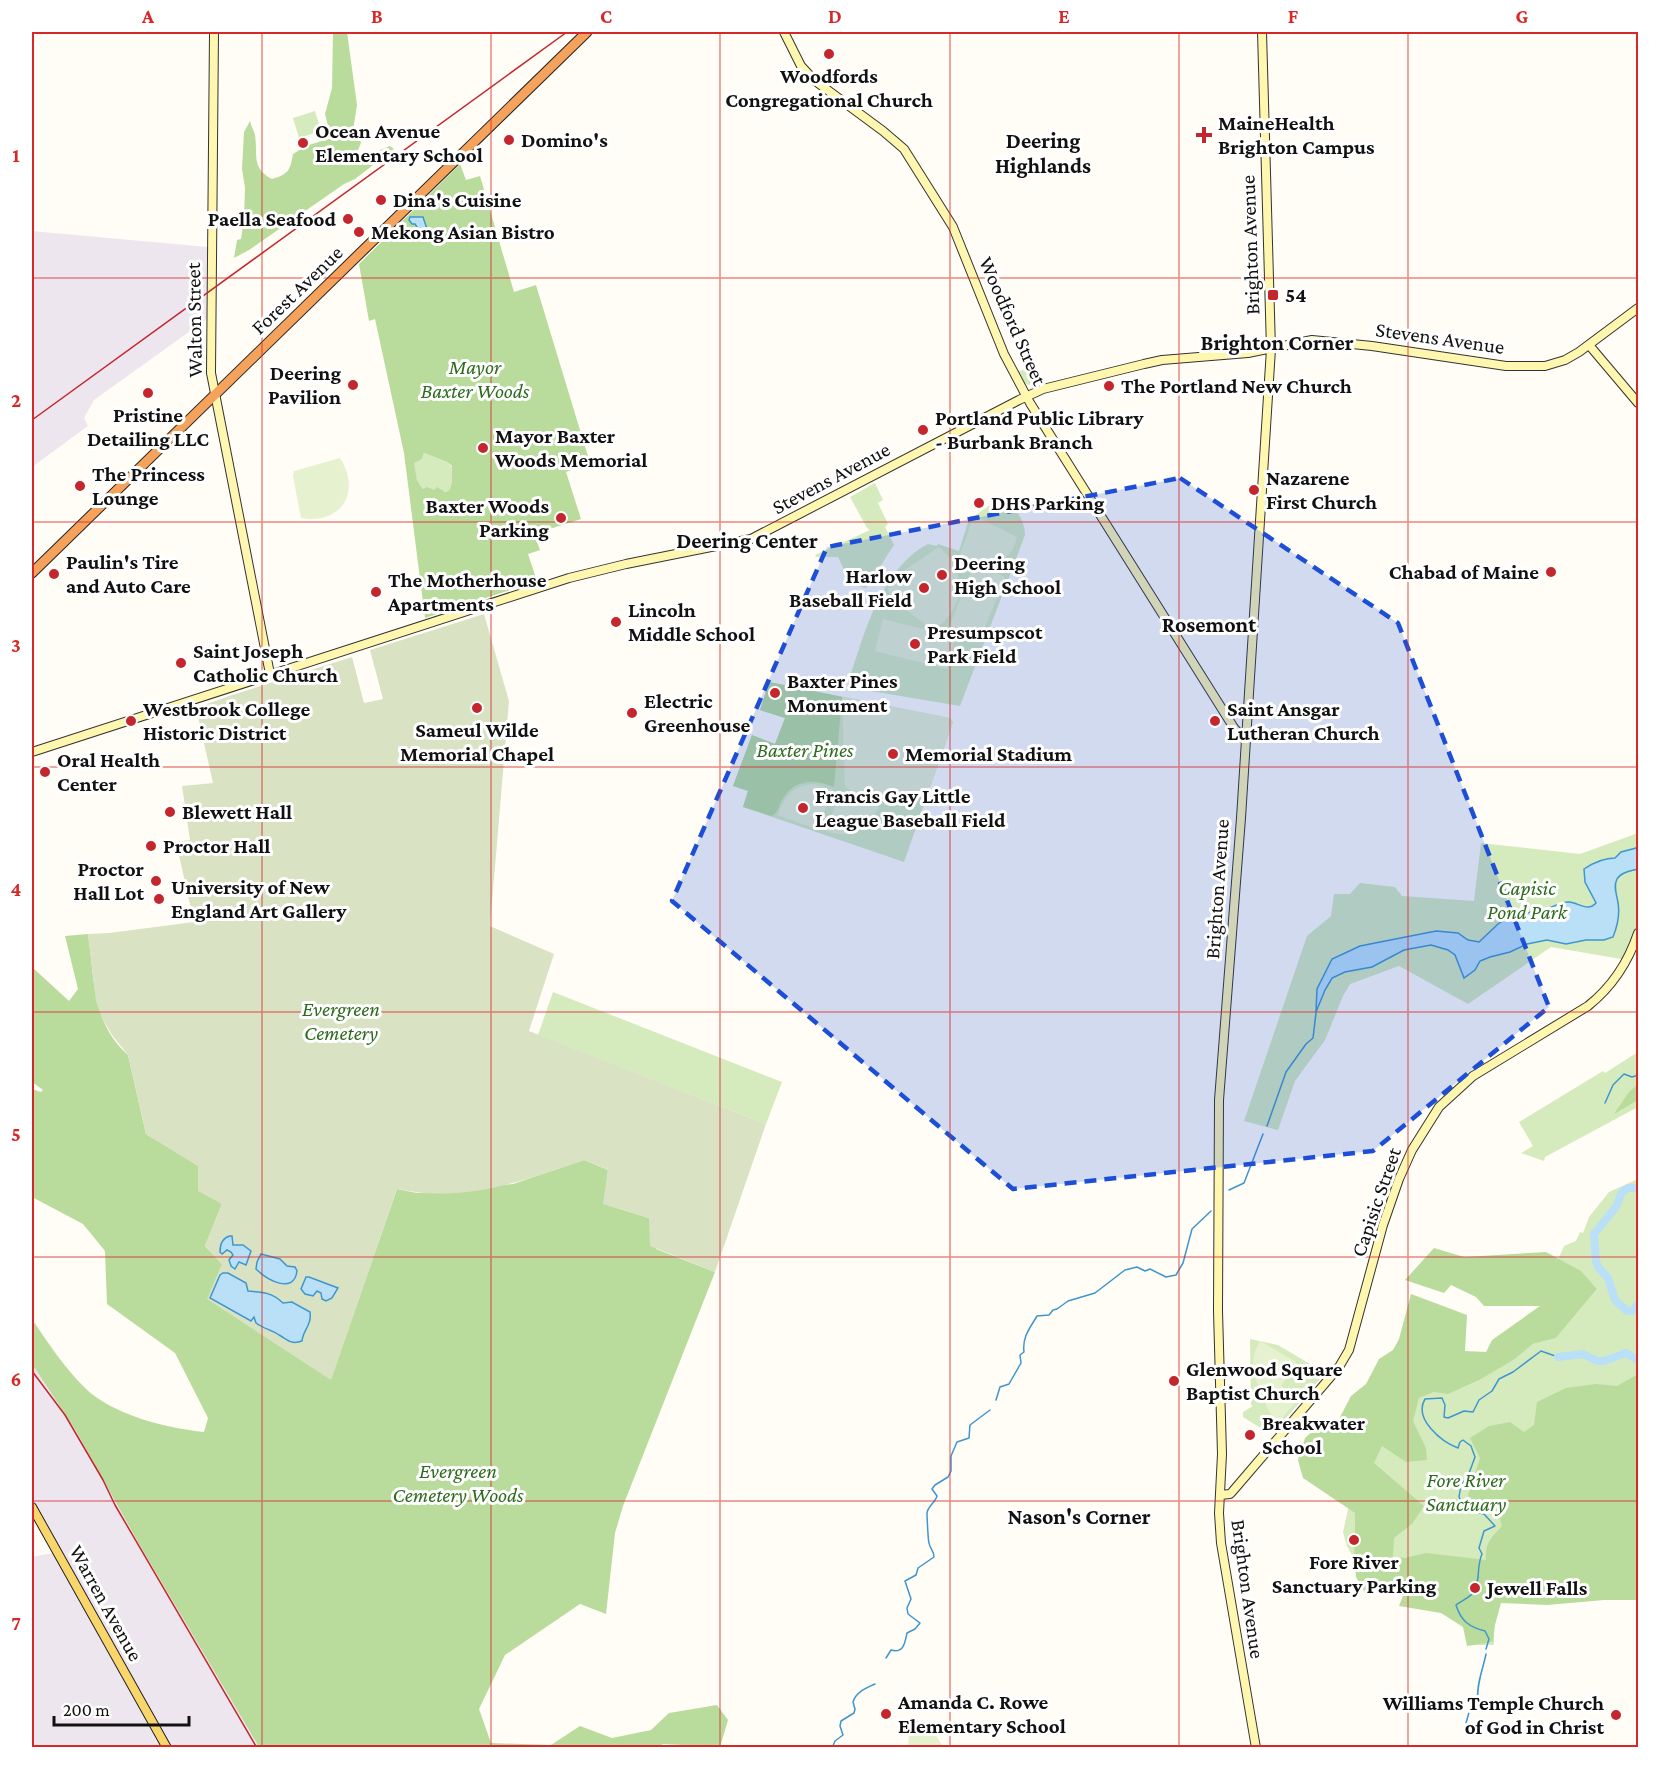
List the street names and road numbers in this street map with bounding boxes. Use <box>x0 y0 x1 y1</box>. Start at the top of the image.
street label: Brighton Avenue <box>1236 175 1264 315</box>
street label: Forest Avenue <box>246 241 348 339</box>
street label: Woodford Street <box>974 253 1052 390</box>
street label: Walton Street <box>181 261 207 378</box>
street label: Stevens Avenue <box>1374 317 1506 359</box>
street label: Stevens Avenue <box>768 437 894 519</box>
street label: Brighton Avenue <box>1200 818 1234 960</box>
street label: Capisic Street <box>1346 1143 1406 1260</box>
street label: Brighton Avenue <box>1226 1518 1270 1660</box>
street label: Warren Avenue <box>64 1541 148 1665</box>

